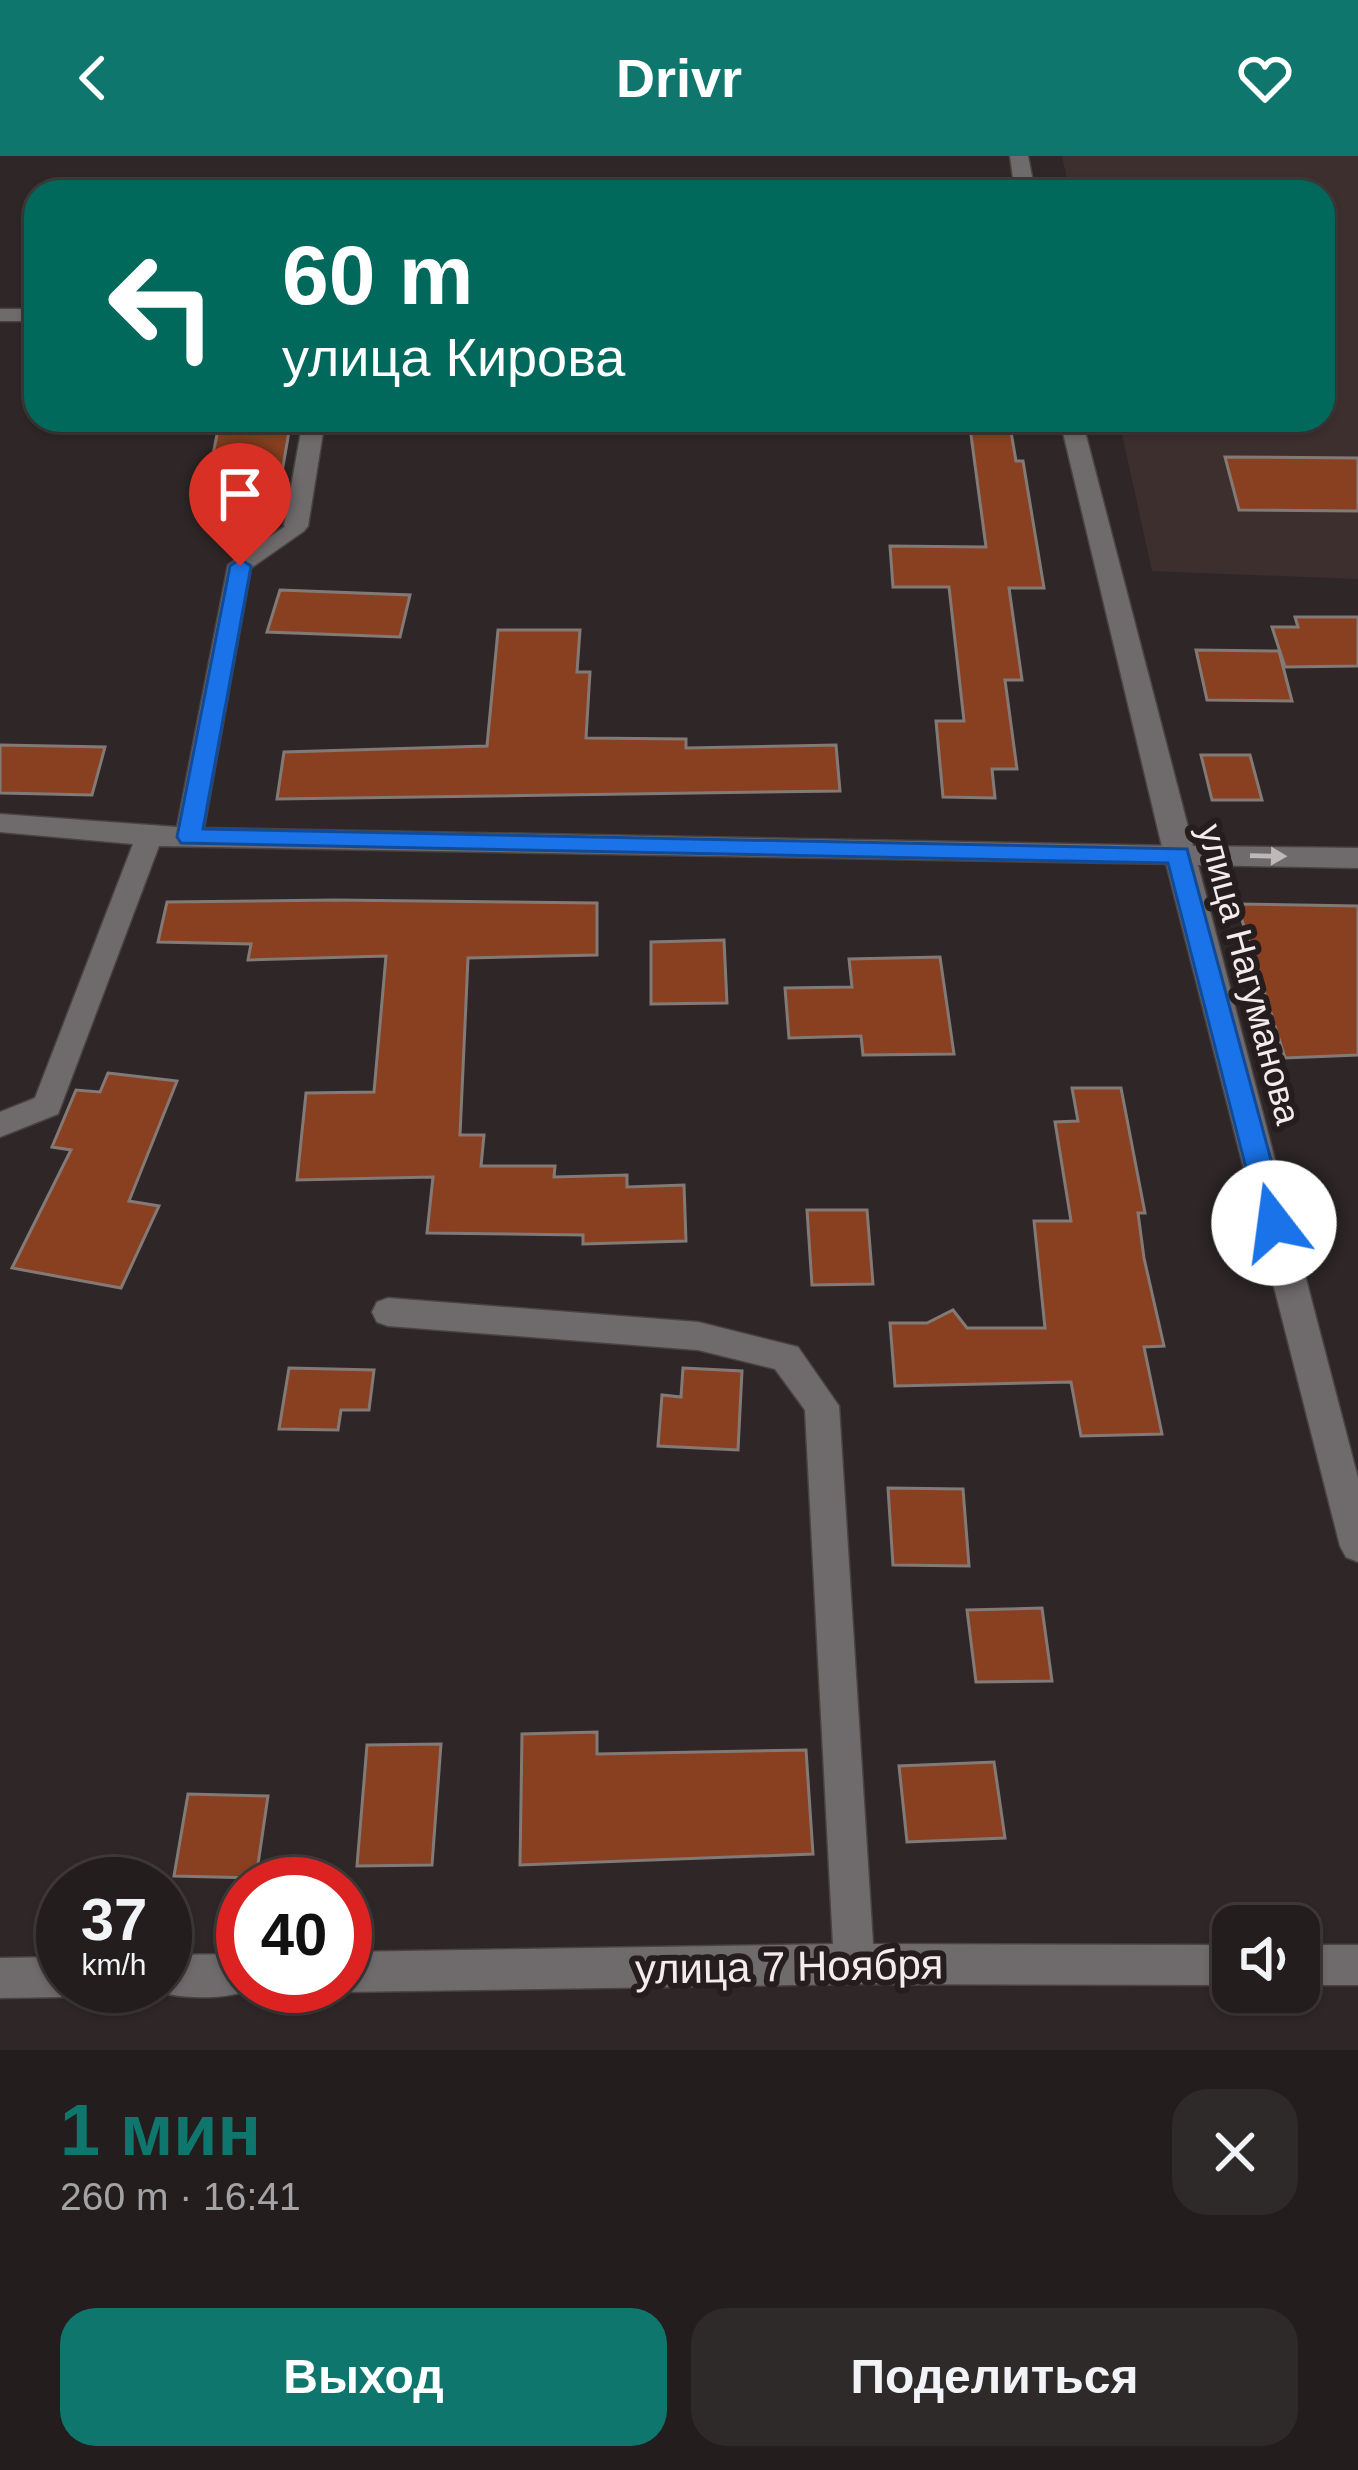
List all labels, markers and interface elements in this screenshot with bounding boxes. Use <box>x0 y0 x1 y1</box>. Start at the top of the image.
icon: back <box>60 45 126 111</box>
icon: heart <box>1232 45 1298 111</box>
text: Drivr <box>616 48 742 108</box>
icon: left <box>84 228 240 384</box>
text: 60 m <box>282 228 473 322</box>
text: улица Кирова <box>282 327 625 387</box>
pin <box>189 443 291 566</box>
icon: arrive <box>207 461 273 527</box>
street label: улица Нагуманова <box>1190 820 1310 1130</box>
one-way arrow <box>1250 846 1288 866</box>
position arrow <box>1211 1160 1337 1286</box>
speed limit sign: 40 <box>216 1857 372 2013</box>
text: 37 <box>81 1886 147 1953</box>
map controls <box>1212 1905 1320 2013</box>
button: sound <box>1212 1905 1320 2013</box>
street label: улица 7 Ноября <box>634 1940 944 1993</box>
text: km/h <box>81 1948 147 1981</box>
button: close <box>1172 2089 1298 2215</box>
text: 1 мин <box>60 2090 261 2170</box>
text: 260 m · 16:41 <box>60 2175 301 2218</box>
button: Выход <box>60 2308 667 2446</box>
button: Поделиться <box>691 2308 1298 2446</box>

